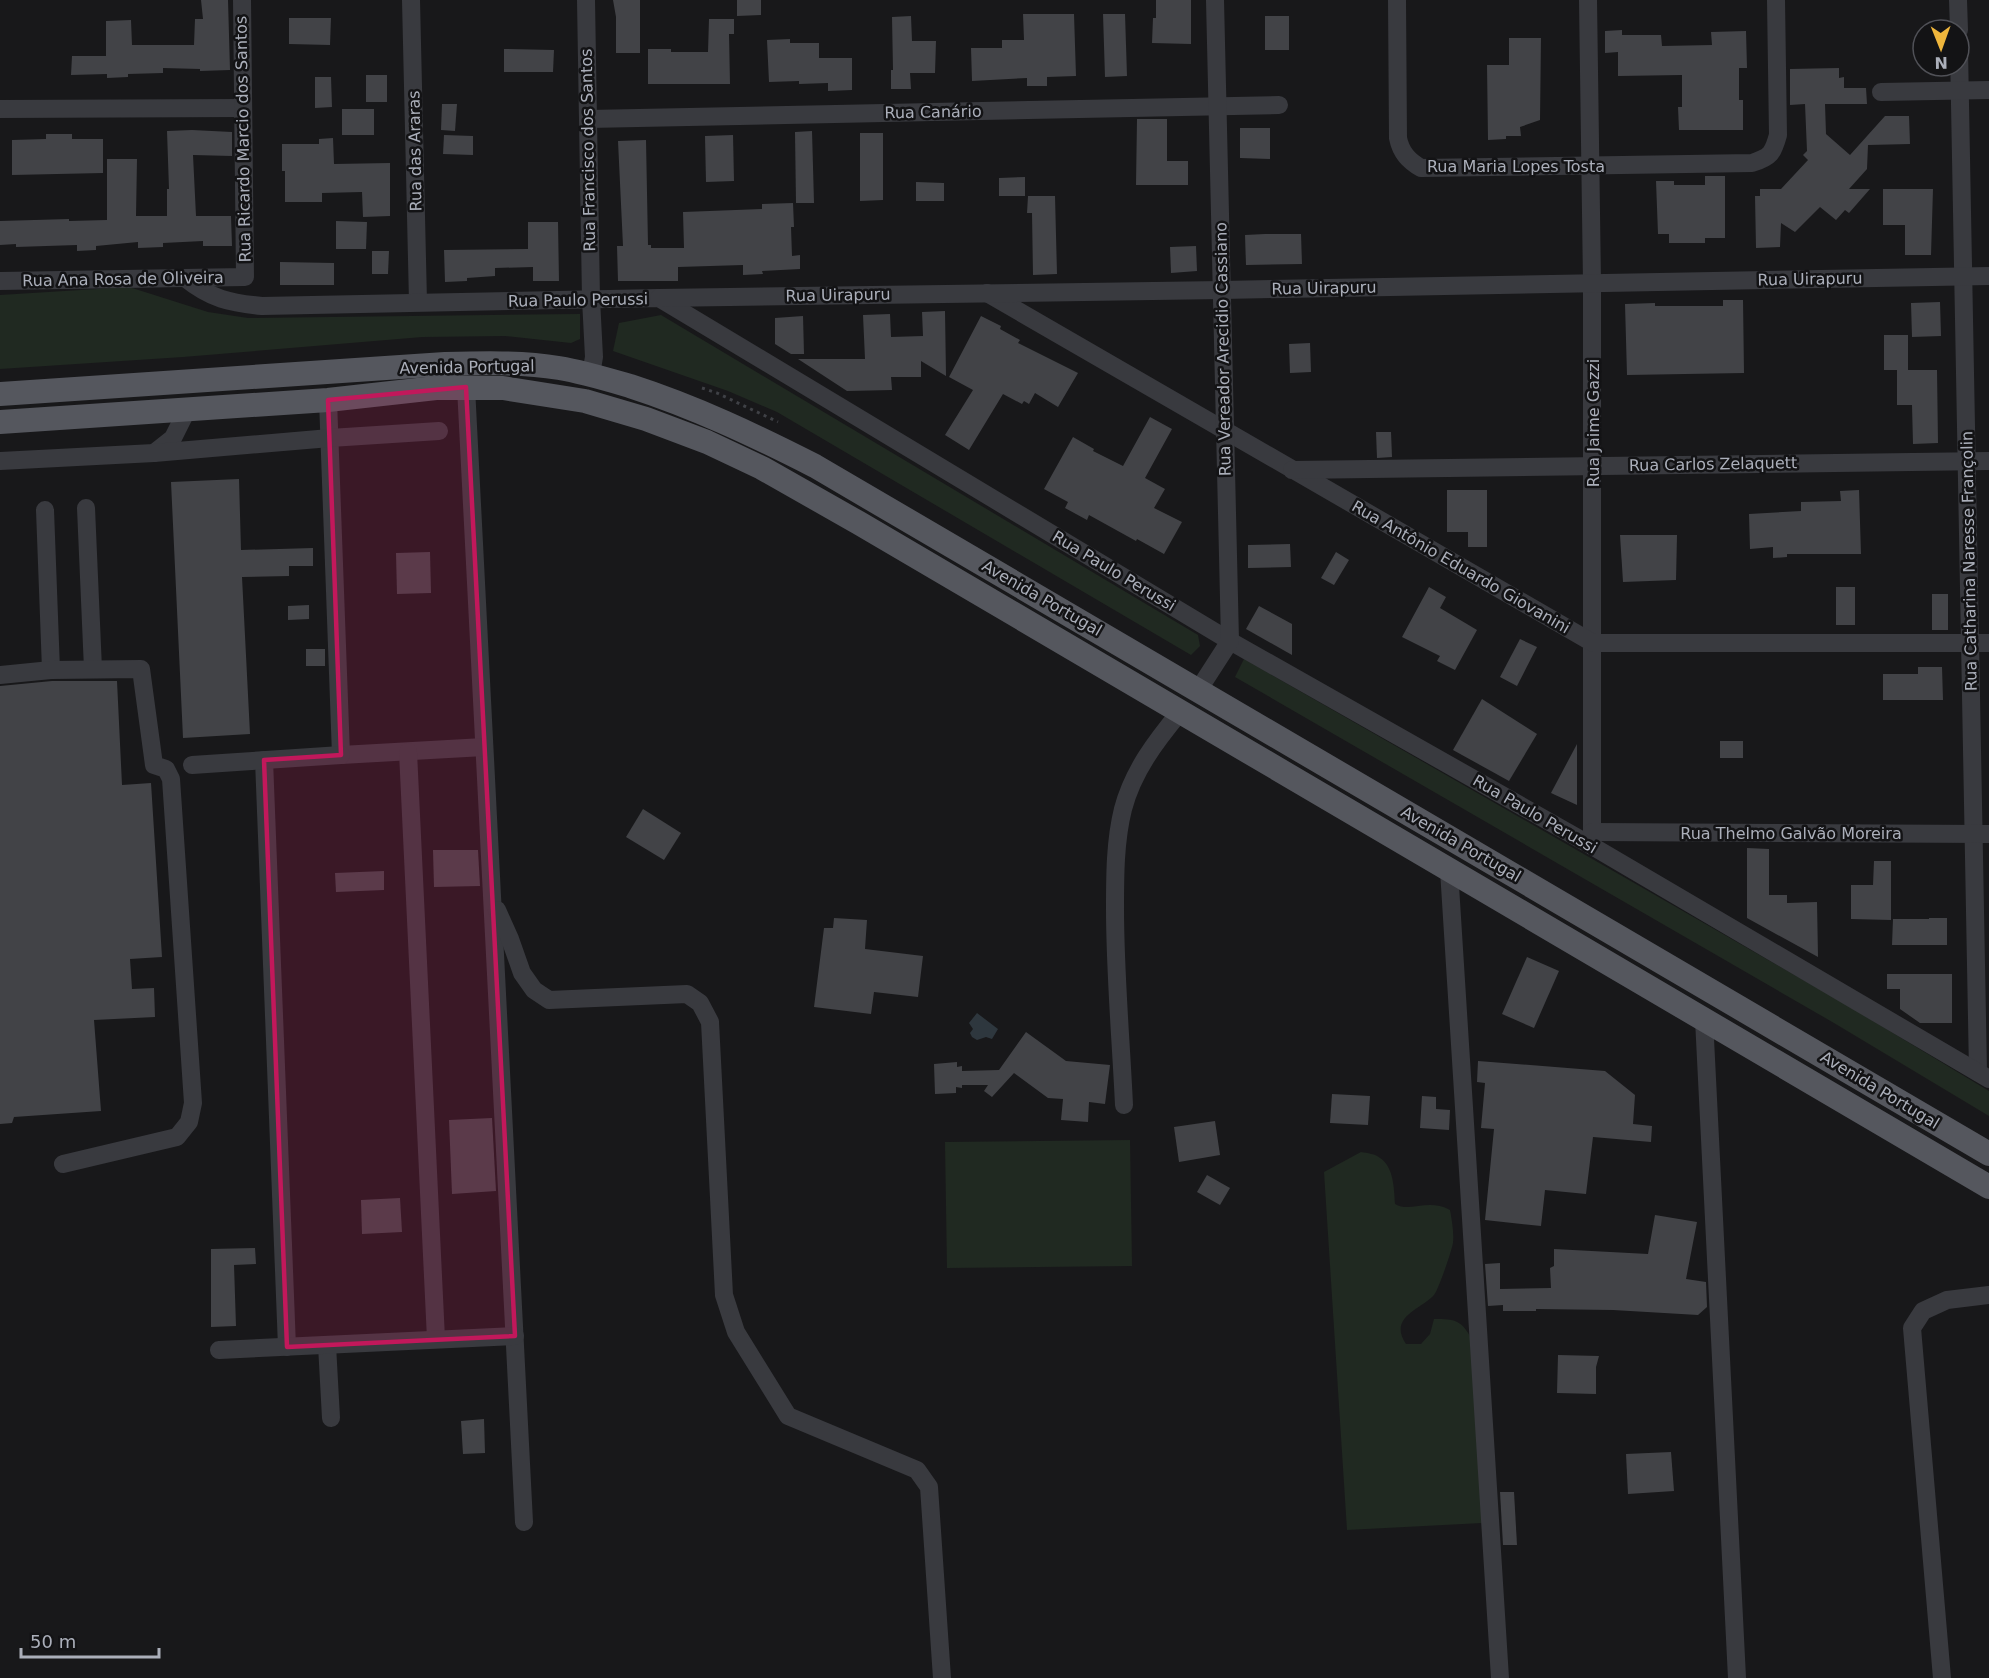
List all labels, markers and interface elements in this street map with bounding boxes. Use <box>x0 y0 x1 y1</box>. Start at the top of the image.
street label: Rua Ricardo Marcio dos Santos <box>231 15 255 263</box>
north arrow <box>1911 18 1971 78</box>
street label: Rua Francisco dos Santos <box>577 48 599 252</box>
text: N <box>1934 53 1948 72</box>
street label: Rua das Araras <box>404 90 426 212</box>
street label: Rua Canário <box>884 102 982 122</box>
street label: Rua Maria Lopes Tosta <box>1427 157 1605 176</box>
street label: Rua Vereador Arecidio Cassiano <box>1211 222 1235 476</box>
street label: Rua Ana Rosa de Oliveira <box>22 268 224 290</box>
street label: Rua Uirapuru <box>1757 269 1863 289</box>
street label: Rua Uirapuru <box>1271 278 1377 298</box>
street label: Rua Uirapuru <box>785 285 891 305</box>
street label: Rua Paulo Perussi <box>508 289 648 311</box>
street label: Avenida Portugal <box>399 356 535 378</box>
street label: Rua Jaime Gazzi <box>1584 359 1603 487</box>
street label: Rua Catharina Naresse Françolin <box>1957 431 1981 691</box>
street label: Rua Carlos Zelaquett <box>1629 453 1797 475</box>
street label: Rua Antônio Eduardo Giovanini <box>1349 497 1573 637</box>
street label: Rua Paulo Perussi <box>1049 527 1179 615</box>
street label: Avenida Portugal <box>979 556 1105 640</box>
street label: Rua Paulo Perussi <box>1469 771 1601 857</box>
street label: Avenida Portugal <box>1398 802 1524 886</box>
street label: Rua Thelmo Galvão Moreira <box>1680 824 1902 843</box>
street label: Avenida Portugal <box>1817 1047 1943 1133</box>
scale bar <box>21 1621 159 1659</box>
text: 50 m <box>30 1631 76 1652</box>

